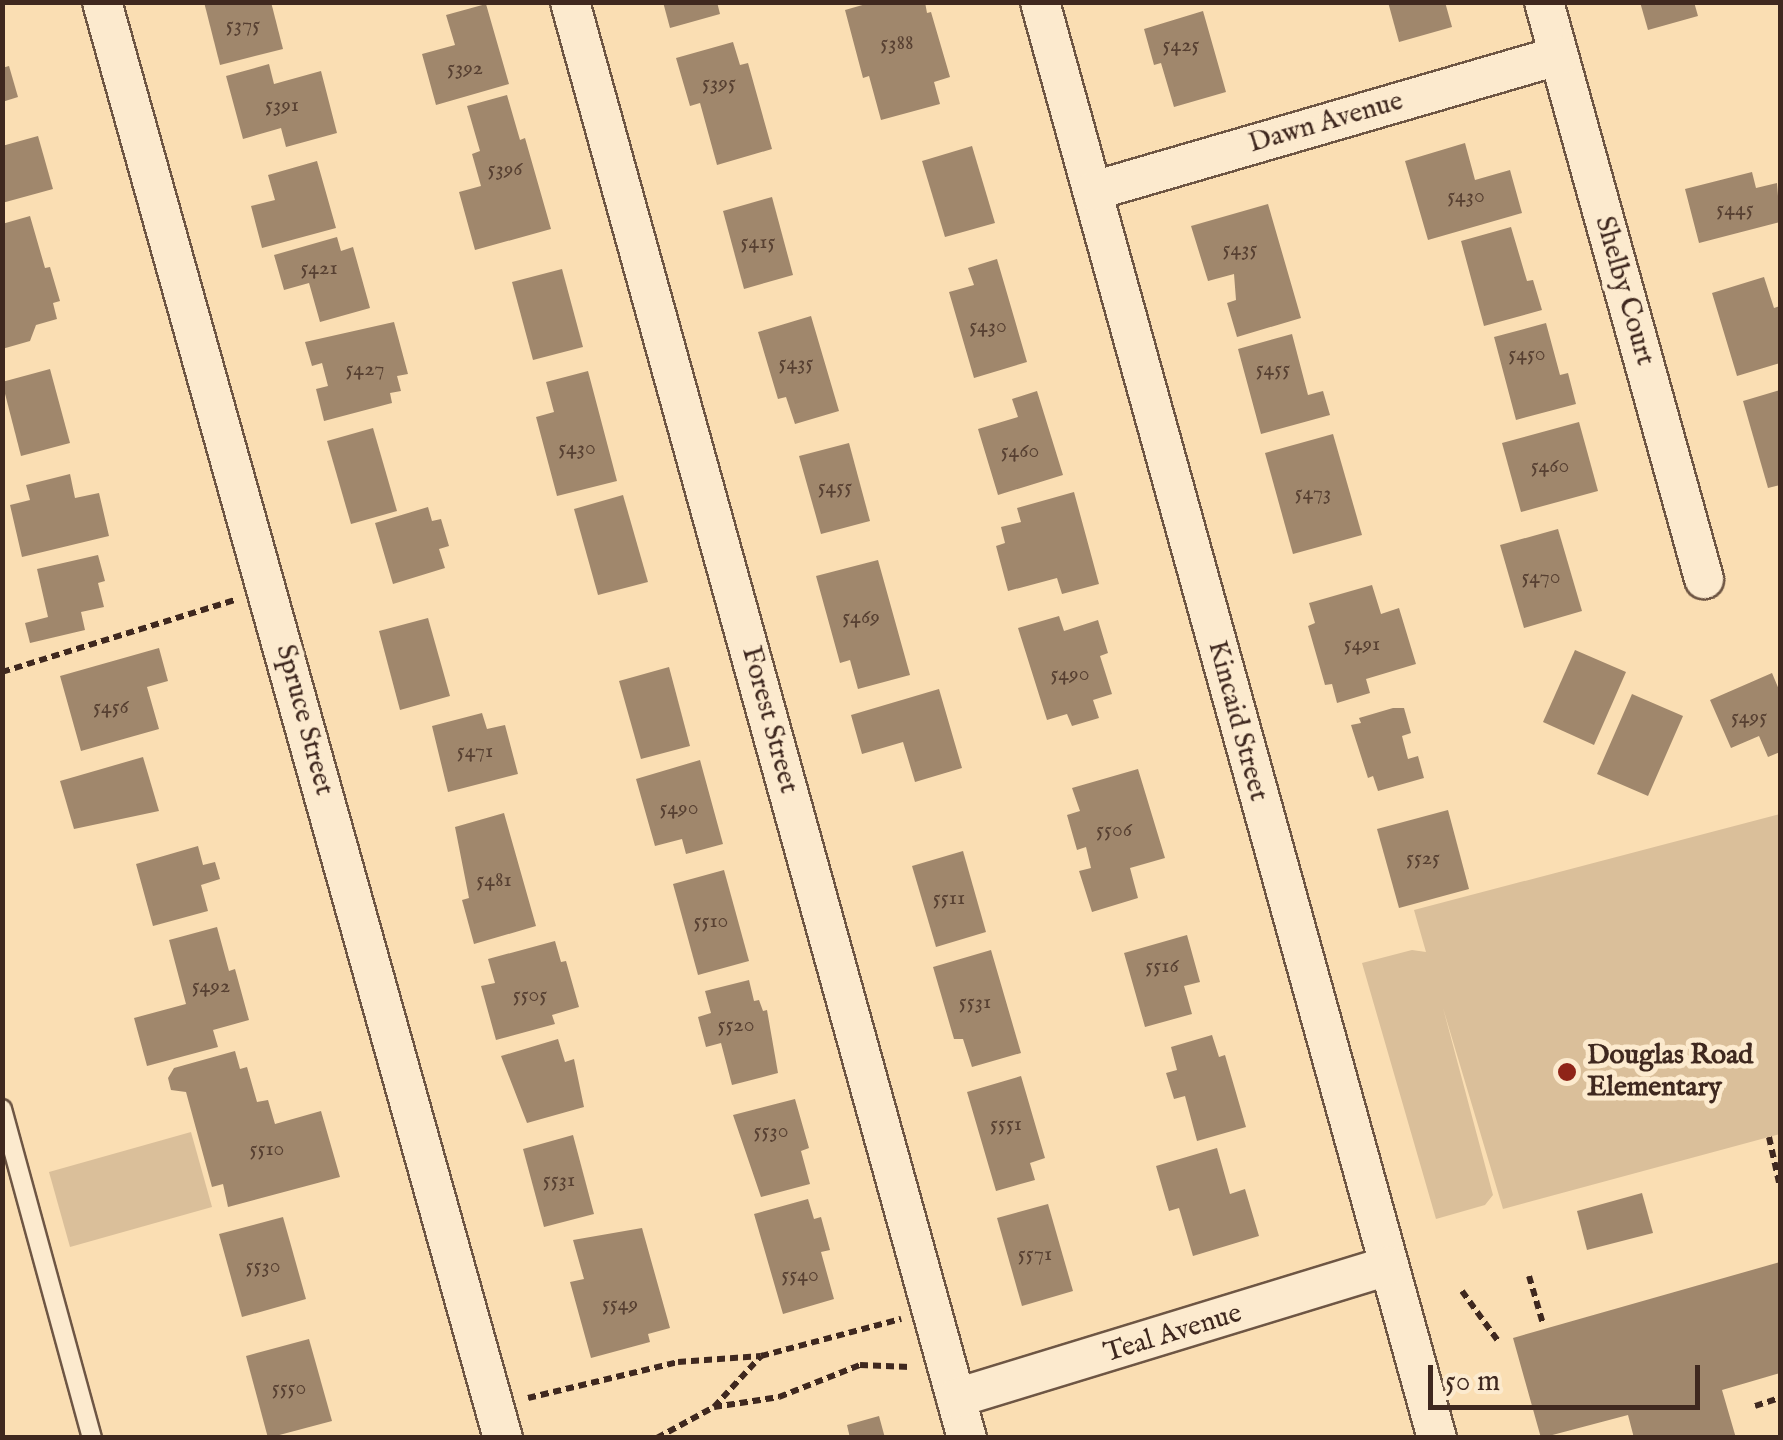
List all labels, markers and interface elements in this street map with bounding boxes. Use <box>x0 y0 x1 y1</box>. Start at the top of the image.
house number: 5375 <box>226 13 260 39</box>
house number: 5388 <box>880 31 914 57</box>
house number: 5425 <box>1163 33 1199 59</box>
house number: 5392 <box>447 56 483 82</box>
house number: 5395 <box>702 71 736 97</box>
street label: Dawn Avenue <box>1245 85 1407 161</box>
house number: 5391 <box>265 93 299 119</box>
house number: 5396 <box>487 157 523 183</box>
house number: 5430 <box>1447 184 1485 210</box>
house number: 5445 <box>1716 197 1754 223</box>
street label: Shelby Court <box>1587 212 1661 370</box>
house number: 5415 <box>741 230 775 256</box>
house number: 5435 <box>1223 237 1257 263</box>
house number: 5421 <box>300 256 338 282</box>
house number: 5430 <box>969 314 1007 340</box>
house number: 5450 <box>1508 342 1546 368</box>
house number: 5435 <box>779 351 813 377</box>
house number: 5427 <box>345 357 385 383</box>
house number: 5455 <box>1256 357 1290 383</box>
house number: 5430 <box>558 436 596 462</box>
house number: 5460 <box>1001 439 1039 465</box>
house number: 5460 <box>1531 454 1569 480</box>
house number: 5455 <box>818 475 852 501</box>
house number: 5473 <box>1295 481 1331 507</box>
house number: 5470 <box>1521 565 1561 591</box>
house number: 5469 <box>842 605 880 631</box>
house number: 5491 <box>1344 632 1380 658</box>
street label: Kincaid Street <box>1199 637 1275 805</box>
street label: Spruce Street <box>268 641 340 799</box>
street label: Forest Street <box>733 643 805 797</box>
house number: 5490 <box>1050 662 1090 688</box>
house number: 5456 <box>93 695 129 721</box>
house number: 5495 <box>1731 705 1767 731</box>
house number: 5471 <box>457 739 493 765</box>
house number: 5490 <box>659 796 699 822</box>
house number: 5506 <box>1096 818 1132 844</box>
house number: 5525 <box>1406 846 1440 872</box>
house number: 5481 <box>476 868 512 894</box>
house number: 5511 <box>933 886 965 912</box>
house number: 5510 <box>694 909 728 935</box>
house number: 5516 <box>1145 954 1179 980</box>
house number: 5492 <box>192 974 230 1000</box>
house number: 5505 <box>513 983 547 1009</box>
house number: 5531 <box>959 990 991 1016</box>
house number: 5520 <box>718 1013 754 1039</box>
place label: Douglas Road Elementary <box>1587 1039 1753 1105</box>
marker: Douglas Road Elementary <box>1556 1061 1578 1083</box>
house number: 5551 <box>990 1112 1022 1138</box>
house number: 5530 <box>754 1119 788 1145</box>
house number: 5510 <box>250 1137 284 1163</box>
house number: 5531 <box>543 1168 575 1194</box>
house number: 5571 <box>1018 1242 1052 1268</box>
house number: 5530 <box>246 1254 280 1280</box>
house number: 5540 <box>781 1263 819 1289</box>
house number: 5549 <box>602 1292 638 1318</box>
street label: Teal Avenue <box>1100 1297 1246 1371</box>
scale bar <box>1433 1345 1706 1407</box>
text: 50 m <box>1445 1363 1500 1401</box>
house number: 5550 <box>272 1376 306 1402</box>

